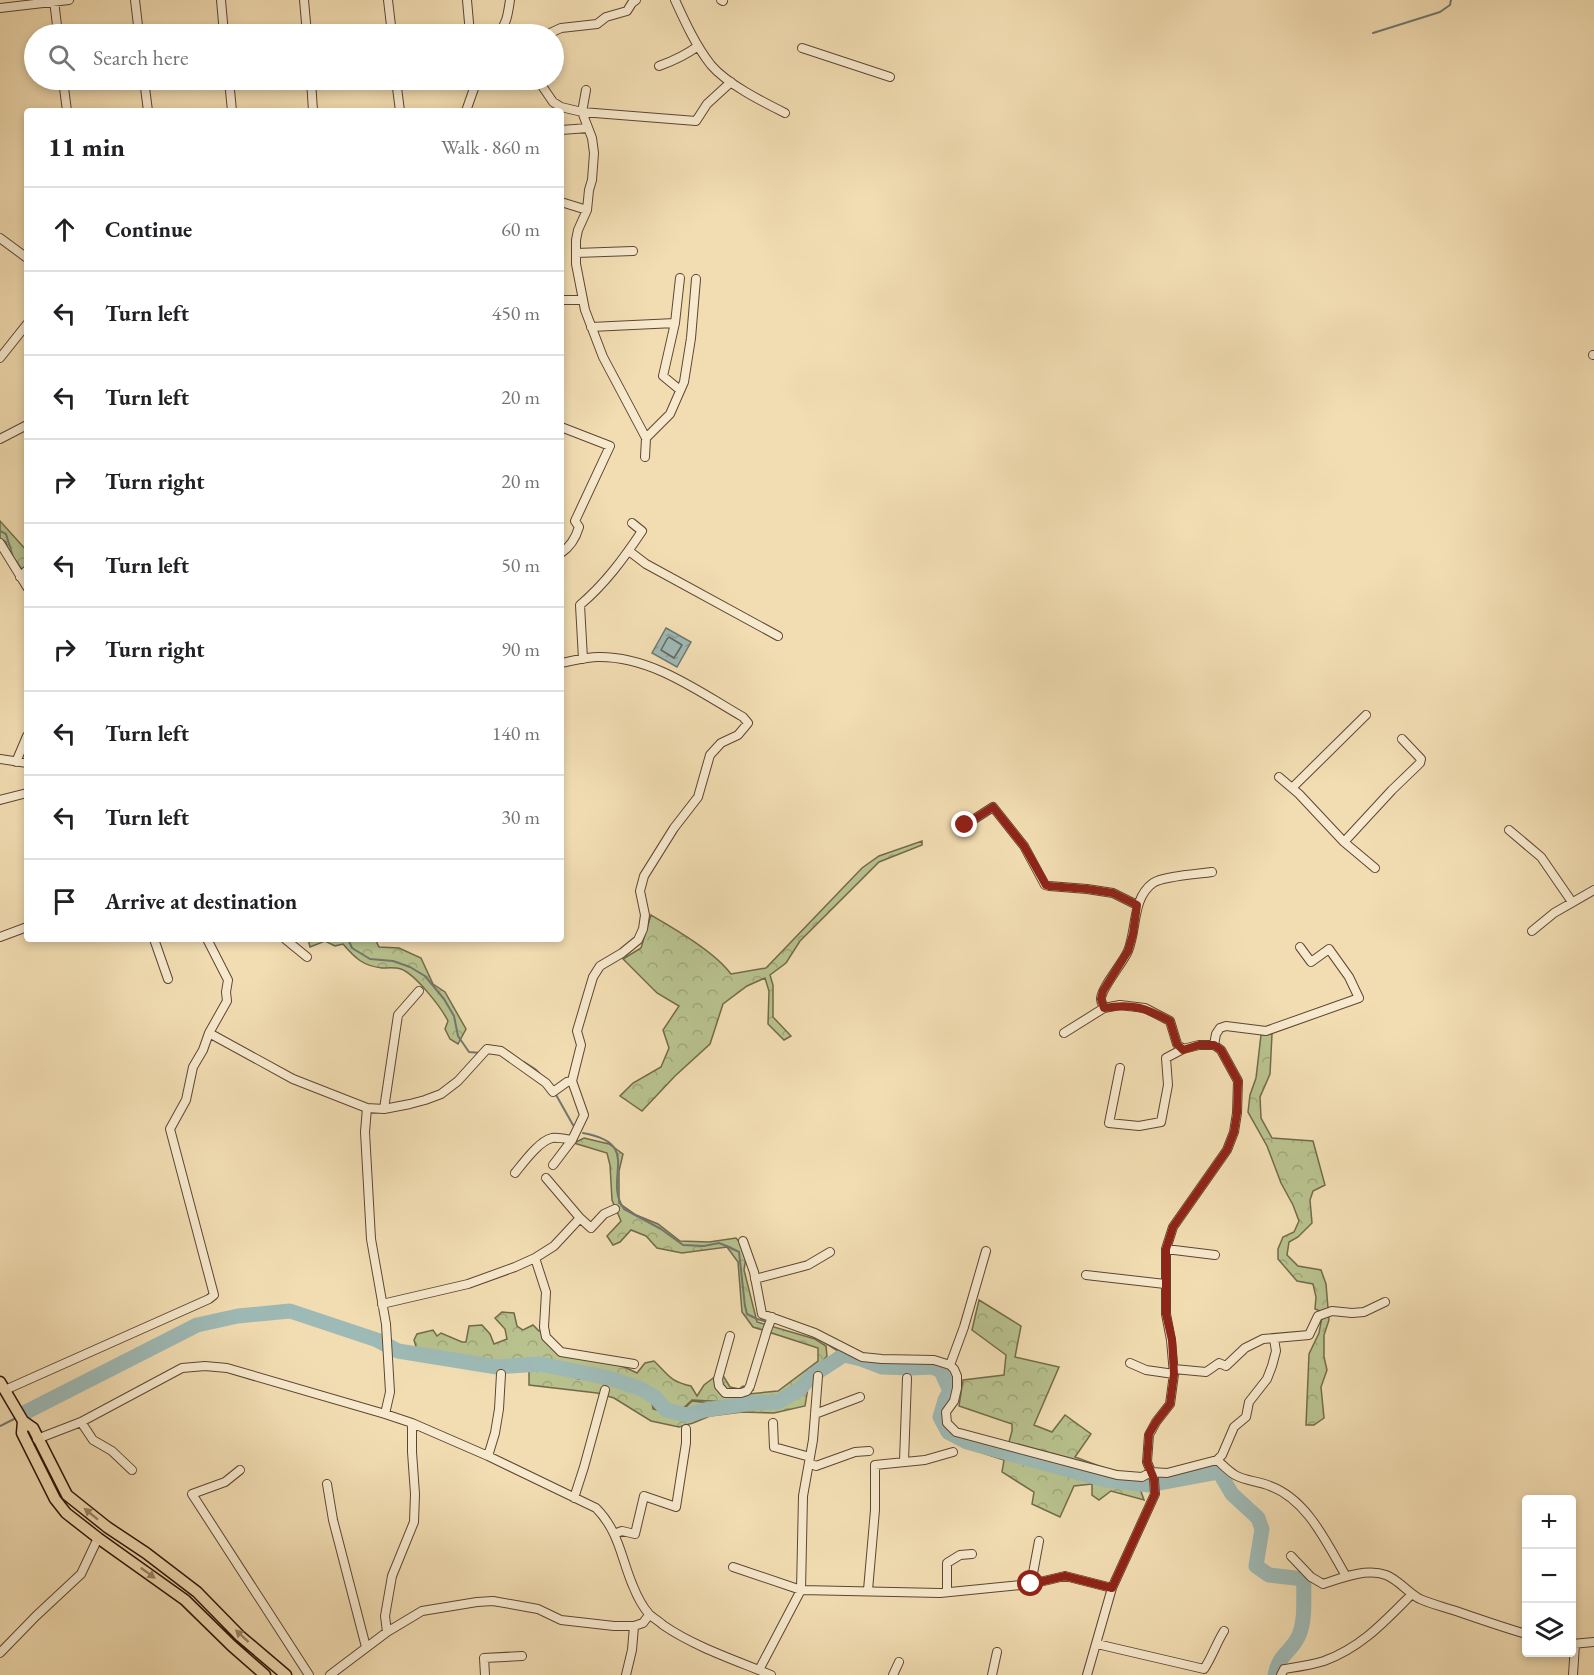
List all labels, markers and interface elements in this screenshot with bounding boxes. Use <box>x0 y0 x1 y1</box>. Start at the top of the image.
search box <box>24 24 564 90</box>
icon: search <box>45 41 78 74</box>
text: Search here <box>93 43 188 72</box>
text: 11 min <box>48 130 125 164</box>
text: Walk · 860 m <box>441 134 540 160</box>
icon: ahead <box>48 213 81 246</box>
text: Continue <box>105 215 192 244</box>
text: 60 m <box>501 216 540 242</box>
icon: left <box>48 297 81 330</box>
text: Turn left <box>105 299 189 328</box>
text: 450 m <box>492 300 540 326</box>
icon: left <box>48 381 81 414</box>
text: Turn left <box>105 383 189 412</box>
text: 20 m <box>501 384 540 410</box>
icon: right <box>48 465 81 498</box>
text: Turn right <box>105 467 204 496</box>
text: 20 m <box>501 468 540 494</box>
icon: left <box>48 549 81 582</box>
text: Turn left <box>105 551 189 580</box>
text: 50 m <box>501 552 540 578</box>
icon: right <box>48 633 81 666</box>
text: Turn right <box>105 635 204 664</box>
text: 90 m <box>501 636 540 662</box>
icon: left <box>48 717 81 750</box>
text: Turn left <box>105 719 189 748</box>
text: 140 m <box>492 720 540 746</box>
icon: left <box>48 801 81 834</box>
text: Turn left <box>105 803 189 832</box>
text: 30 m <box>501 804 540 830</box>
route end <box>951 811 977 837</box>
icon: arrive <box>48 885 81 918</box>
text: Arrive at destination <box>105 887 297 916</box>
map controls <box>1522 1495 1576 1657</box>
button: + <box>1522 1495 1576 1549</box>
one-way arrow <box>83 1507 99 1520</box>
button: − <box>1522 1549 1576 1603</box>
one-way arrow <box>139 1567 155 1579</box>
route start <box>1017 1570 1043 1596</box>
button: layers <box>1522 1603 1576 1657</box>
one-way arrow <box>235 1630 249 1644</box>

